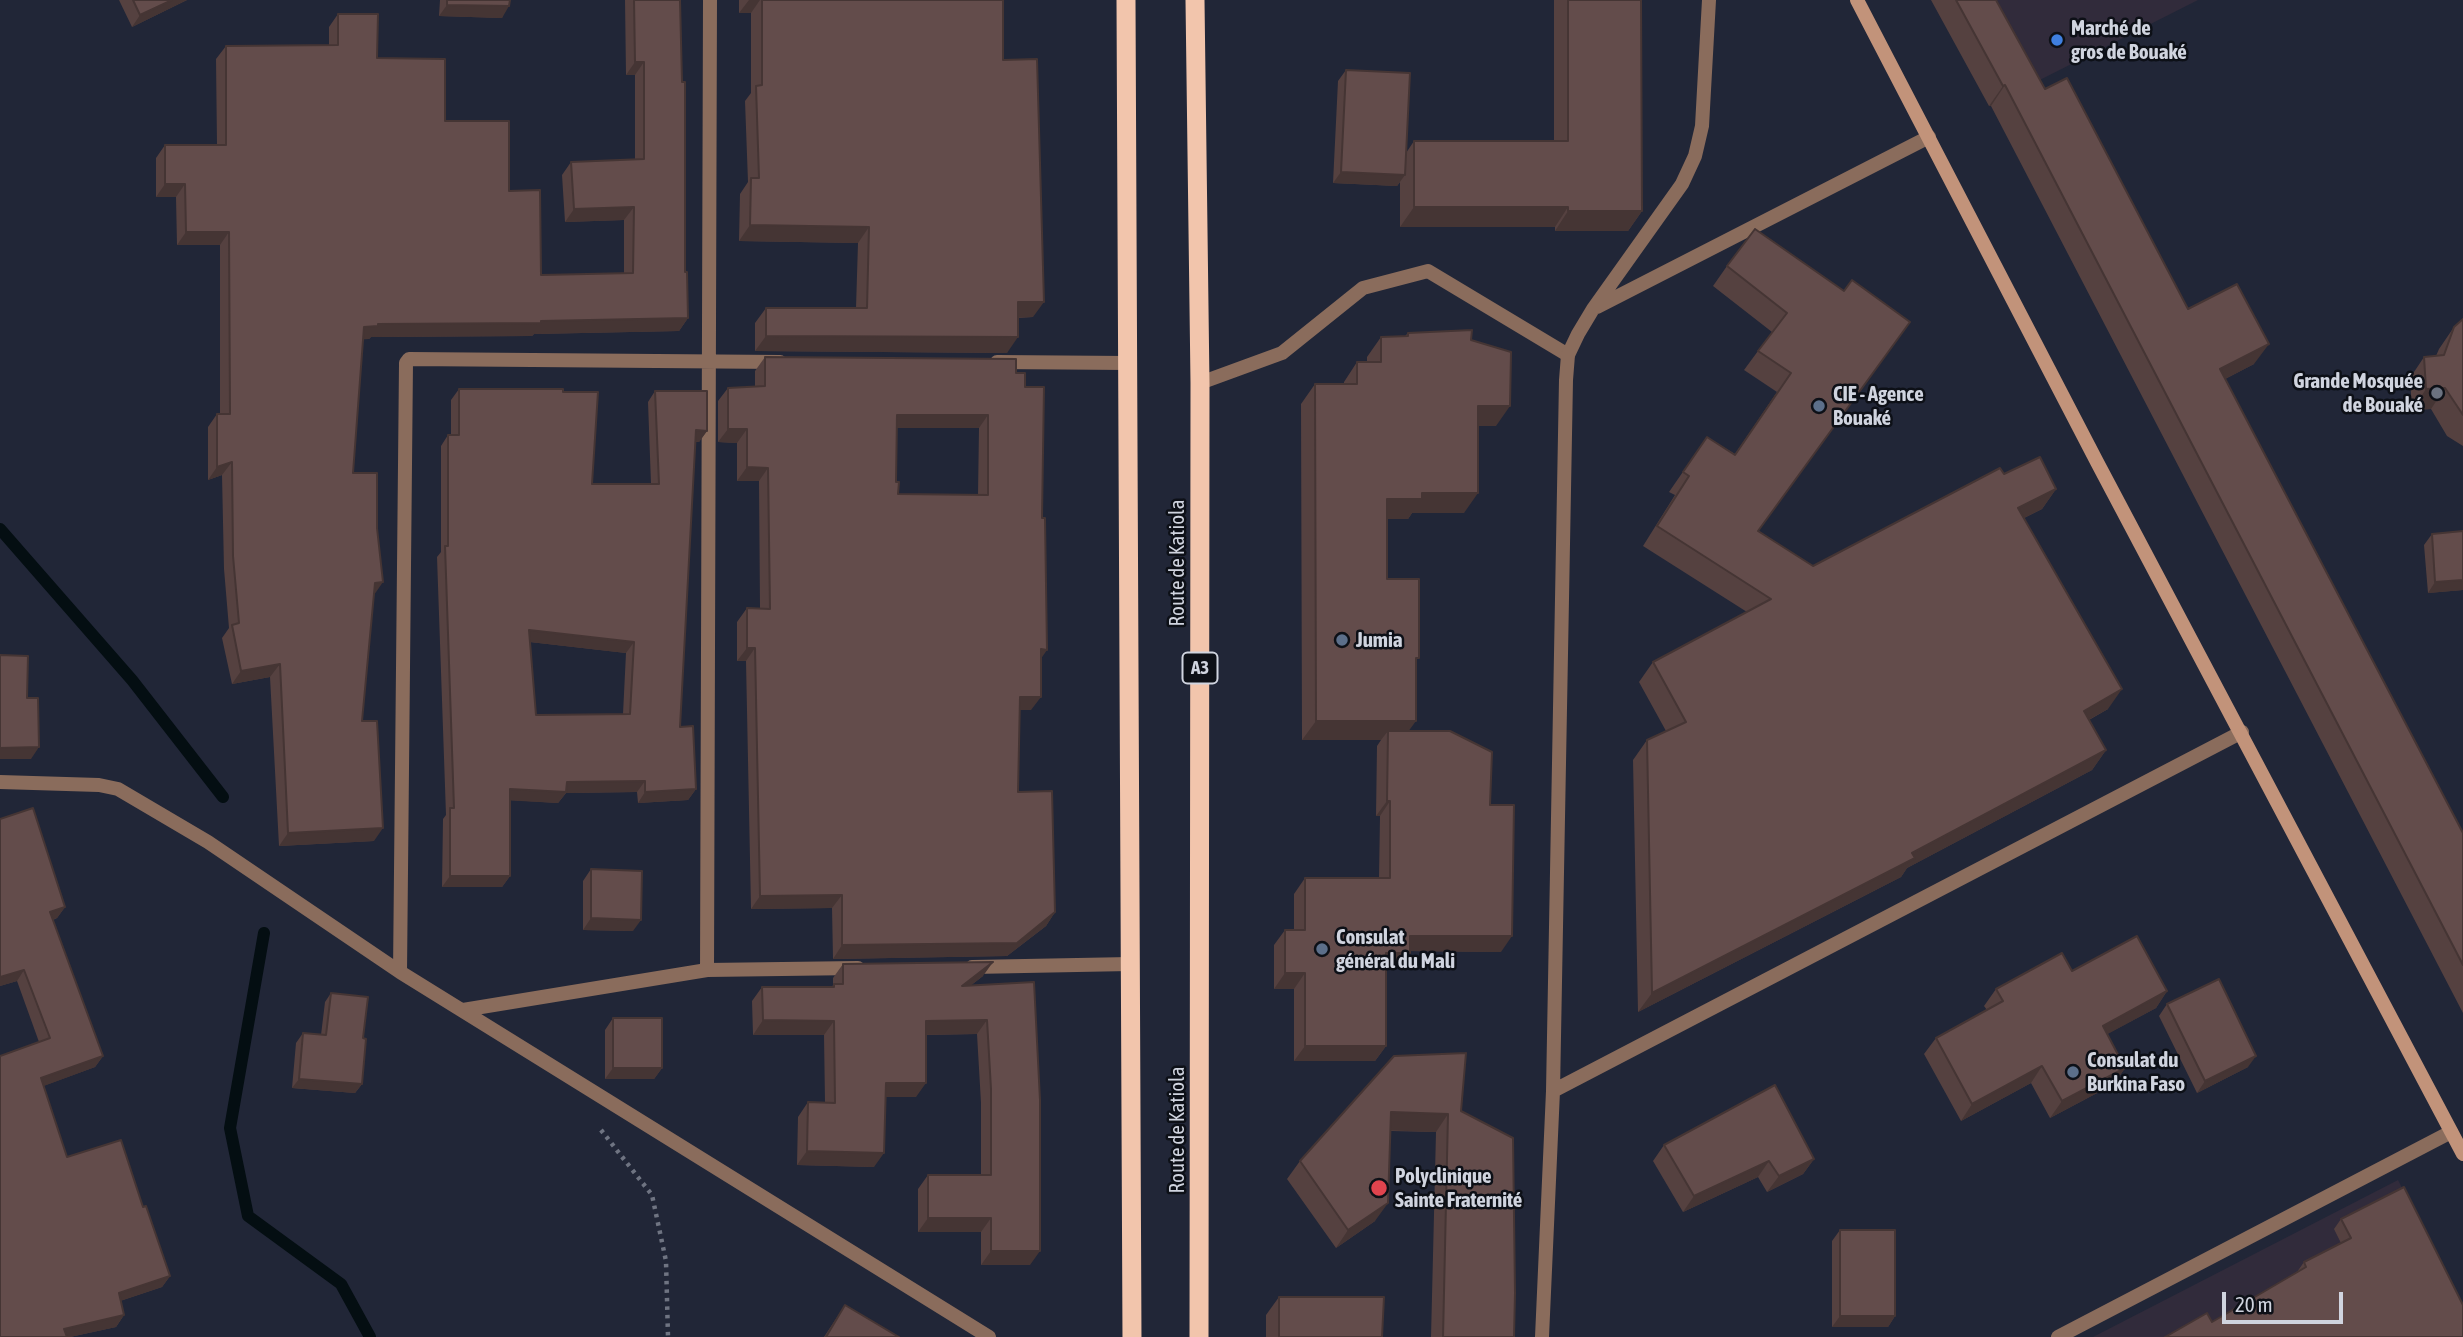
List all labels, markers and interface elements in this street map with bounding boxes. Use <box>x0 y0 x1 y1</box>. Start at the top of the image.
place label: Marché de gros de Bouaké <box>2071 15 2187 65</box>
marker: Marché de gros de Bouaké <box>2049 32 2065 48</box>
place label: Grande Mosquée de Bouaké <box>2293 368 2423 418</box>
place label: CIE - Agence Bouaké <box>1833 381 1924 431</box>
marker: Grande Mosquée de Bouaké <box>2429 385 2445 401</box>
marker: CIE - Agence Bouaké <box>1811 398 1827 414</box>
street label: Route de Katiola <box>1164 500 1190 626</box>
place label: Jumia <box>1356 627 1403 653</box>
marker: Jumia <box>1334 632 1350 648</box>
road number: A3 <box>1182 652 1218 684</box>
place label: Consulat général du Mali <box>1336 924 1455 974</box>
marker: Consulat général du Mali <box>1314 941 1330 957</box>
place label: Consulat du Burkina Faso <box>2087 1047 2185 1097</box>
marker: Consulat du Burkina Faso <box>2065 1064 2081 1080</box>
street label: Route de Katiola <box>1164 1067 1190 1193</box>
place label: Polyclinique Sainte Fraternité <box>1395 1163 1522 1213</box>
marker: Polyclinique Sainte Fraternité <box>1369 1178 1389 1198</box>
scale bar <box>2225 1278 2346 1322</box>
text: 20 m <box>2235 1292 2273 1316</box>

